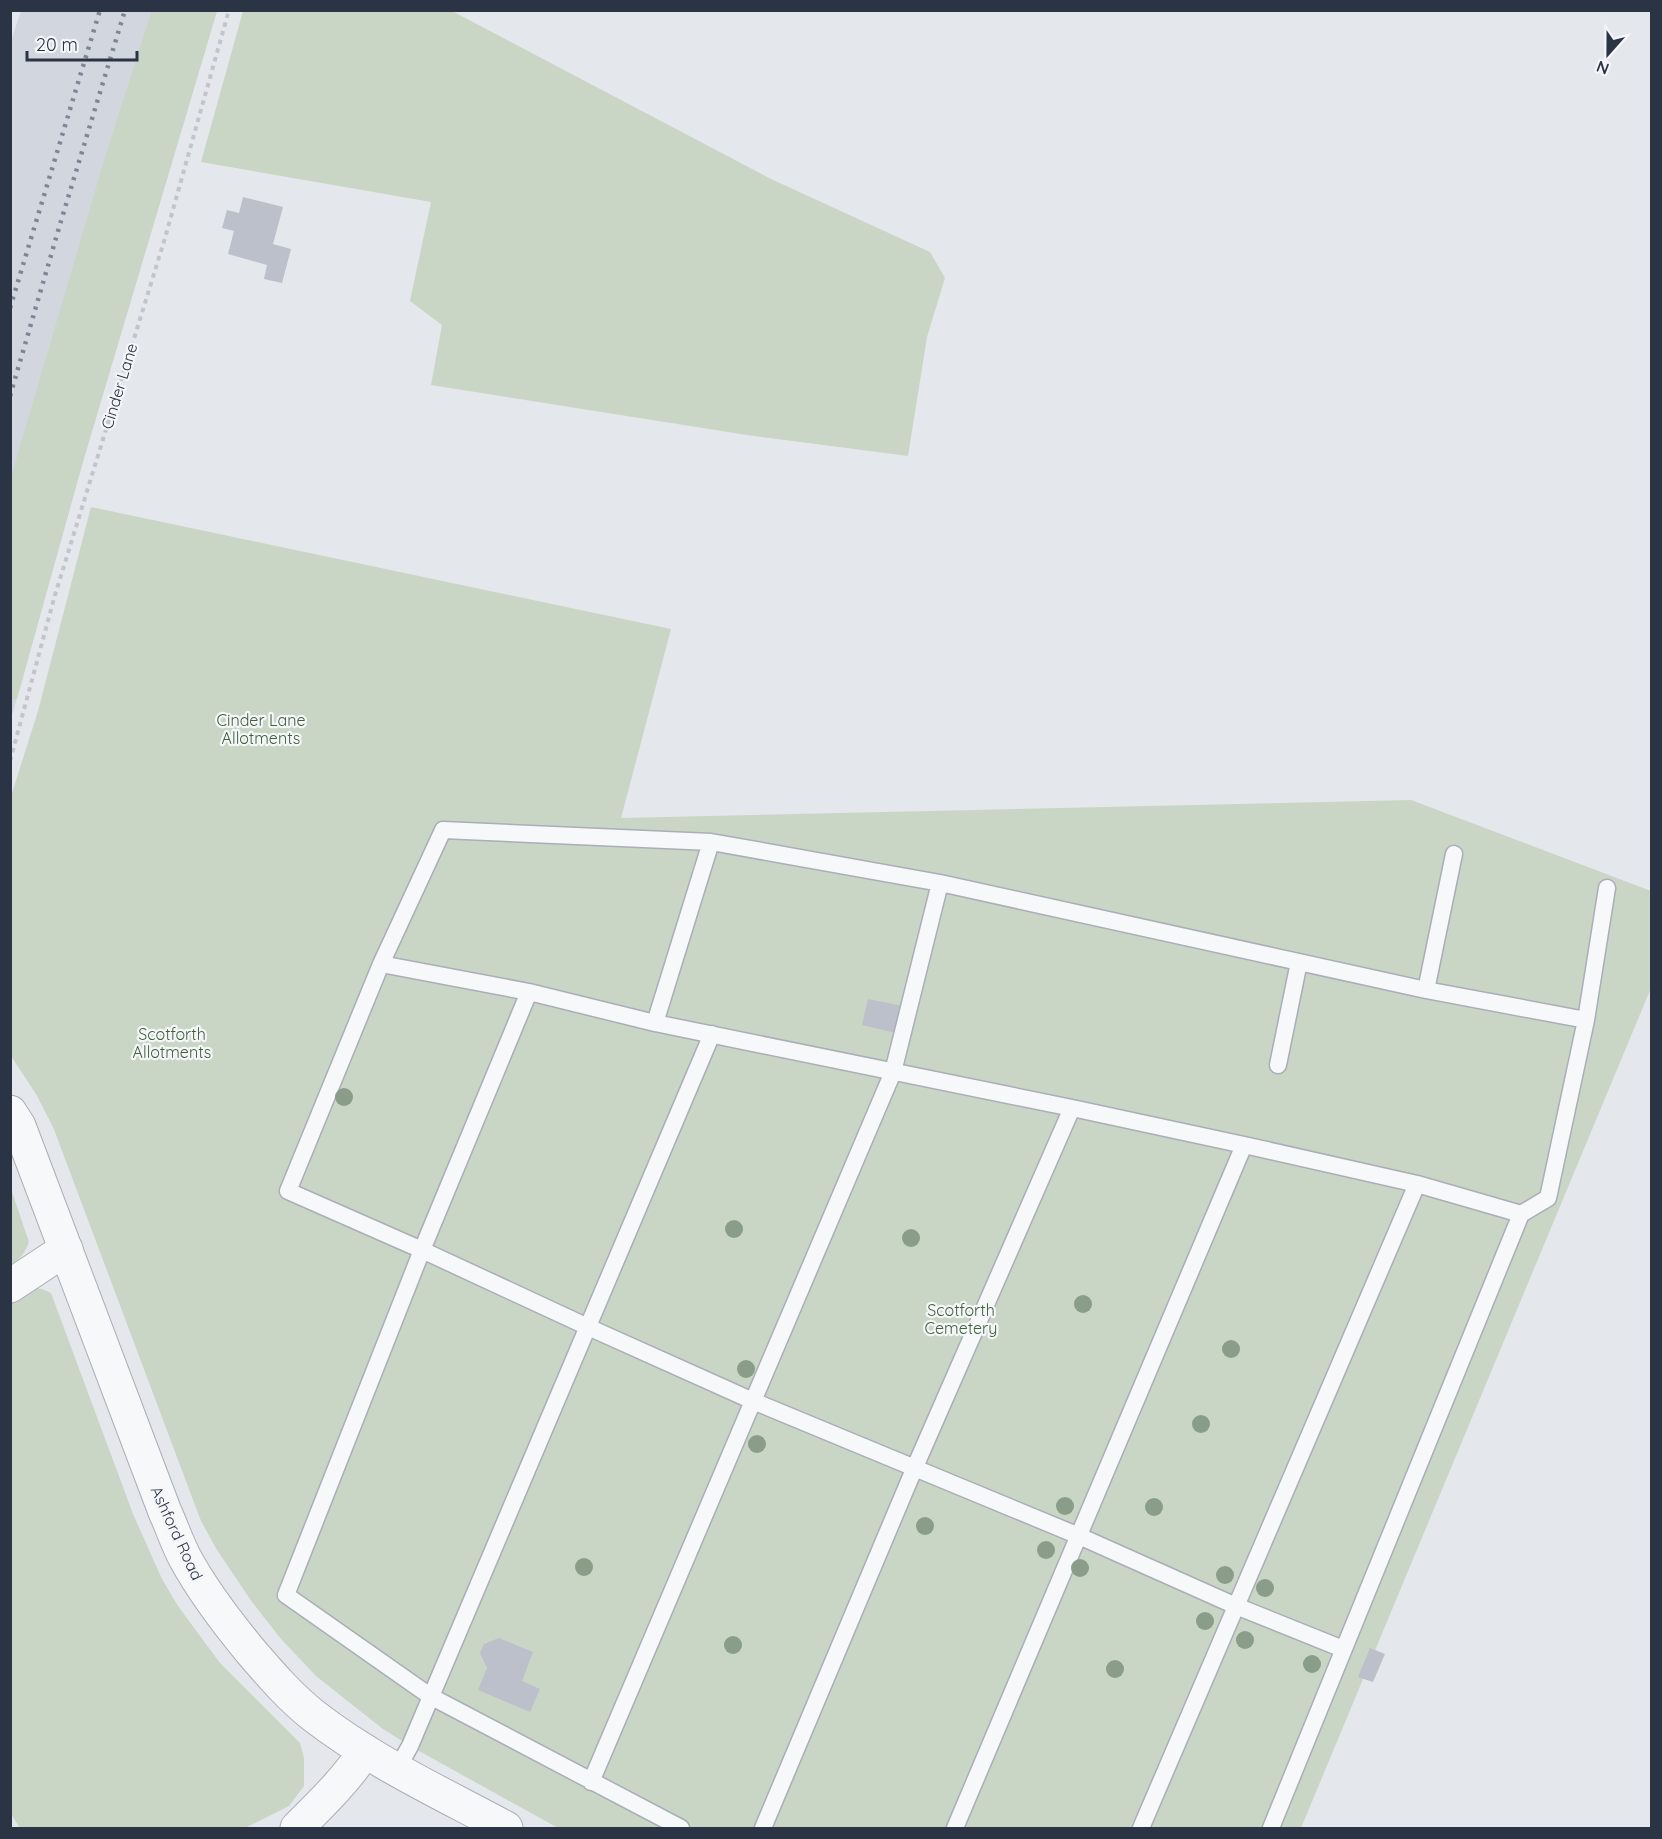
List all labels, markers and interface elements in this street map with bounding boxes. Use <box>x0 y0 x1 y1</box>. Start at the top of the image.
scale bar <box>27 24 136 62</box>
north arrow <box>1578 24 1638 84</box>
text: 20 m <box>36 33 78 56</box>
text: N <box>1594 57 1612 79</box>
street label: Cinder Lane <box>96 341 142 431</box>
park label: Cinder Lane Allotments <box>217 710 305 748</box>
park label: Scotforth Allotments <box>133 1024 211 1062</box>
park label: Scotforth Cemetery <box>925 1300 997 1338</box>
street label: Ashford Road <box>147 1483 207 1583</box>

